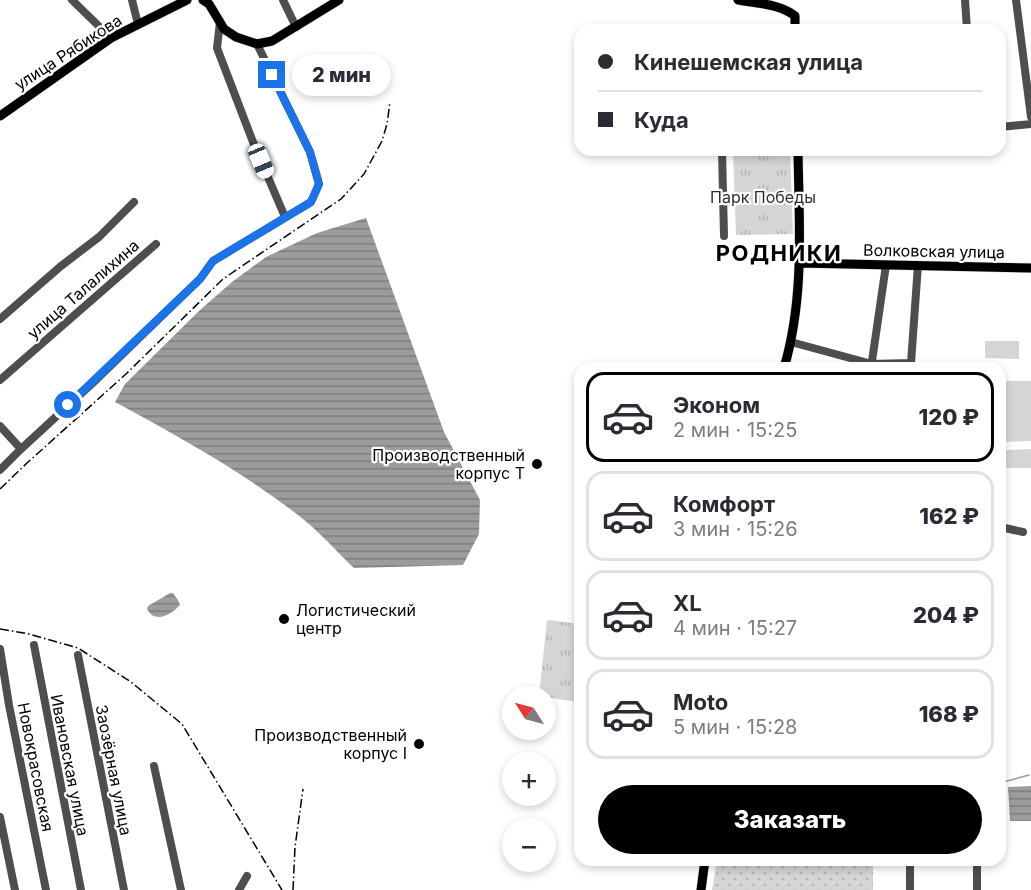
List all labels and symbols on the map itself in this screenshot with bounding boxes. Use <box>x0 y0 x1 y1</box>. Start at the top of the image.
street label: улица Рябикова <box>11 10 125 94</box>
callout: 2 мин <box>293 54 392 96</box>
route end <box>258 61 285 88</box>
car <box>246 141 276 181</box>
park label: Парк Победы <box>710 187 816 207</box>
street label: улица Талалихина <box>23 235 143 343</box>
district label: РОДНИКИ <box>716 240 842 266</box>
street label: Волковская улица <box>863 240 1005 262</box>
route start <box>54 391 81 418</box>
place label: Производственный корпус T <box>372 445 525 483</box>
marker: Производственный корпус T <box>530 457 544 471</box>
place label: Логистический центр <box>296 600 416 638</box>
marker: Логистический центр <box>277 612 291 626</box>
north arrow <box>502 686 556 740</box>
street label: Ивановская улица <box>46 693 94 837</box>
street label: Новокрасовская <box>14 701 58 833</box>
street label: Заозёрная улица <box>92 703 136 837</box>
place label: Производственный корпус I <box>254 725 407 763</box>
marker: Производственный корпус I <box>412 737 426 751</box>

